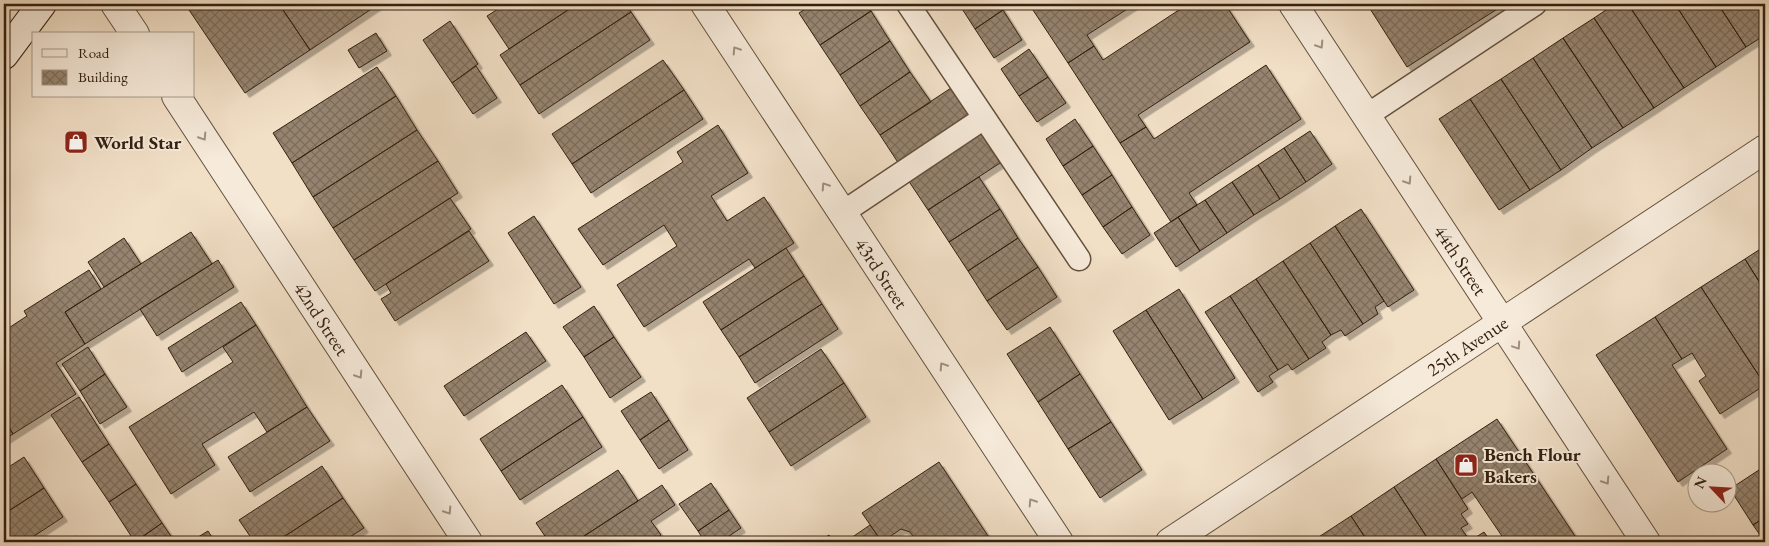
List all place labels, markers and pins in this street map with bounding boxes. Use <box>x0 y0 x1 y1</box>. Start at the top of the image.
shop icon: World Star <box>63 129 89 155</box>
place label: World Star <box>94 130 182 155</box>
place label: Bench Flour Bakers <box>1484 442 1581 489</box>
shop icon: Bench Flour Bakers <box>1453 452 1479 478</box>

